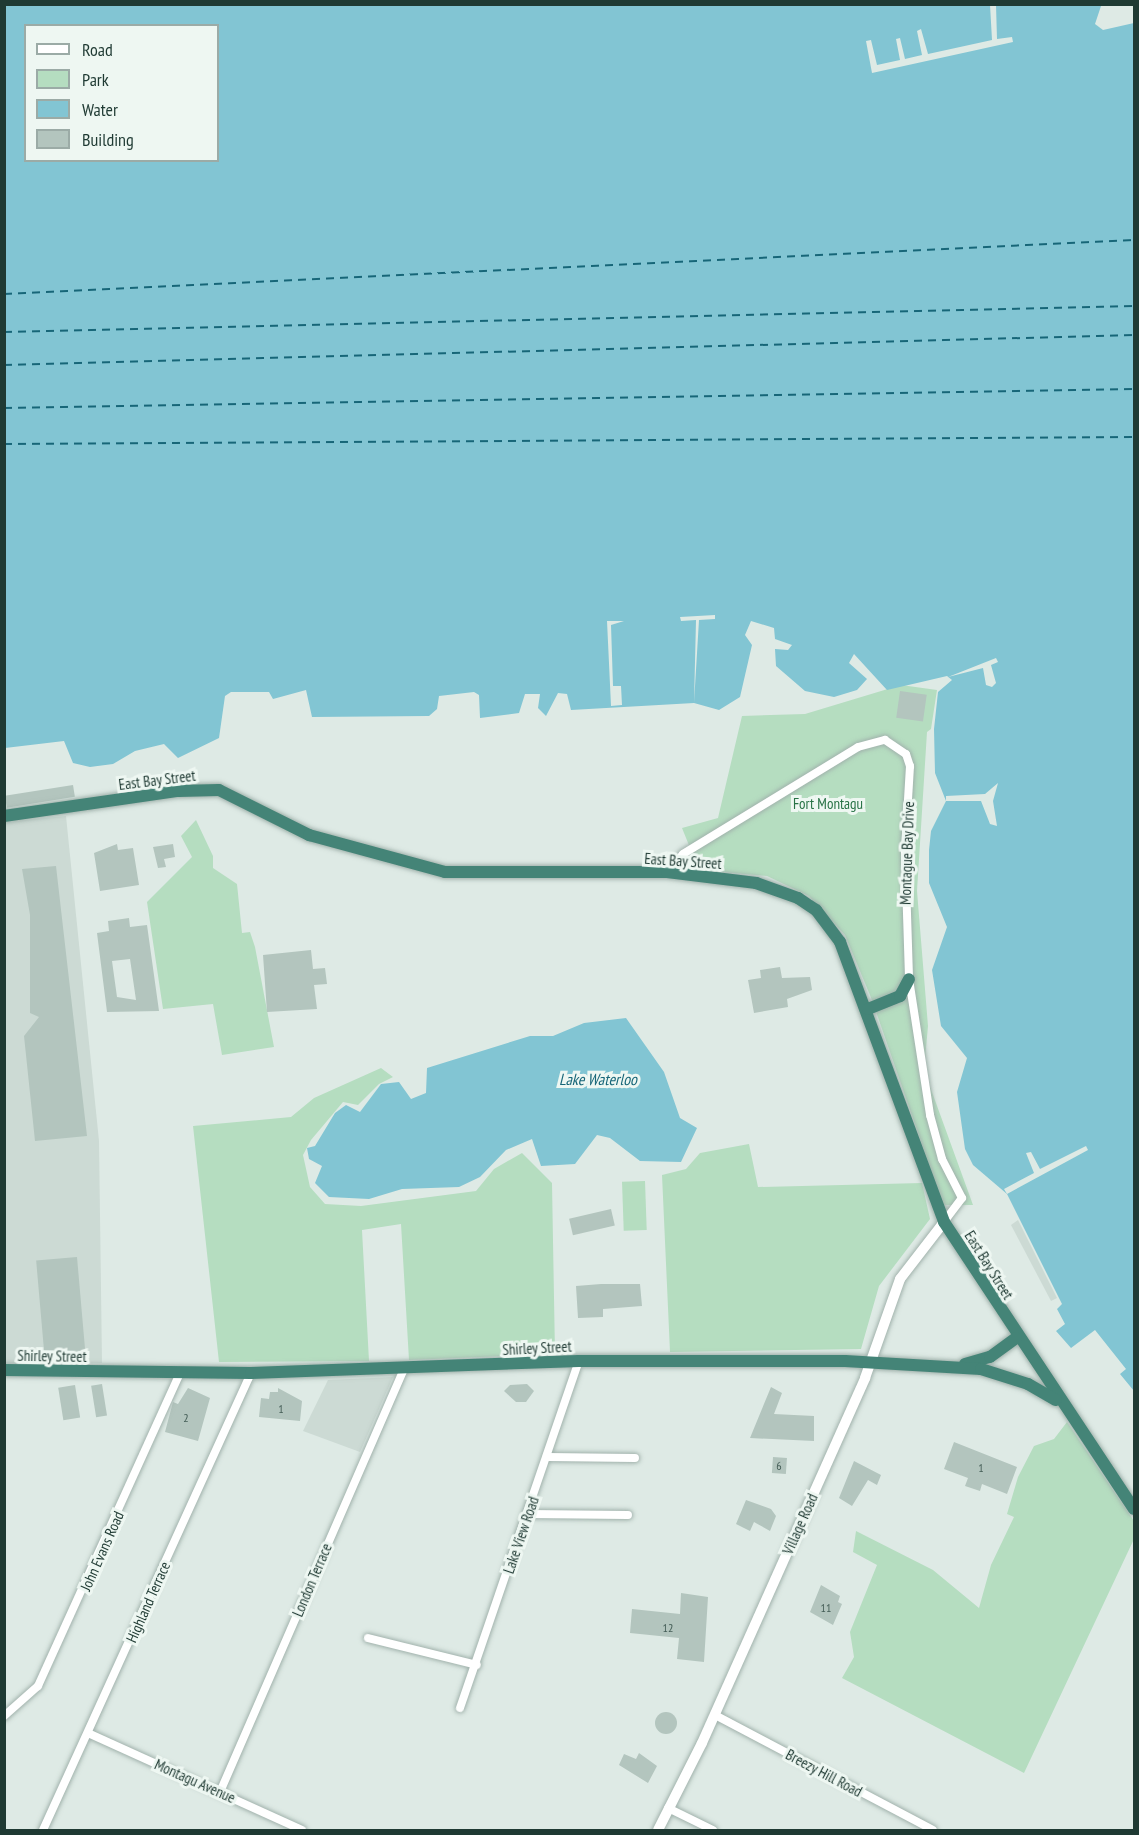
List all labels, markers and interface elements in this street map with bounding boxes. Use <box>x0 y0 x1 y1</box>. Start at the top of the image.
legend <box>24 24 219 162</box>
text: Road <box>82 38 113 61</box>
text: Park <box>82 68 109 91</box>
text: Water <box>82 98 118 121</box>
text: Building <box>82 128 134 151</box>
street label: East Bay Street <box>117 766 197 794</box>
park label: Fort Montagu <box>793 795 863 813</box>
street label: Montague Bay Drive <box>896 801 918 905</box>
street label: East Bay Street <box>644 849 722 873</box>
water label: Lake Waterloo <box>559 1069 637 1089</box>
street label: East Bay Street <box>961 1227 1017 1303</box>
street label: Shirley Street <box>502 1337 572 1359</box>
street label: Shirley Street <box>17 1346 87 1366</box>
house number: 1 <box>278 1402 284 1416</box>
house number: 2 <box>183 1411 189 1425</box>
house number: 6 <box>776 1459 782 1473</box>
house number: 1 <box>978 1461 984 1475</box>
street label: Village Road <box>779 1491 821 1557</box>
street label: Lake View Road <box>499 1494 543 1576</box>
street label: John Evans Road <box>76 1508 128 1594</box>
street label: London Terrace <box>288 1540 336 1620</box>
street label: Highland Terrace <box>122 1559 174 1645</box>
house number: 11 <box>821 1601 831 1615</box>
house number: 12 <box>663 1621 673 1635</box>
street label: Breezy Hill Road <box>782 1745 866 1801</box>
street label: Montagu Avenue <box>152 1755 238 1807</box>

